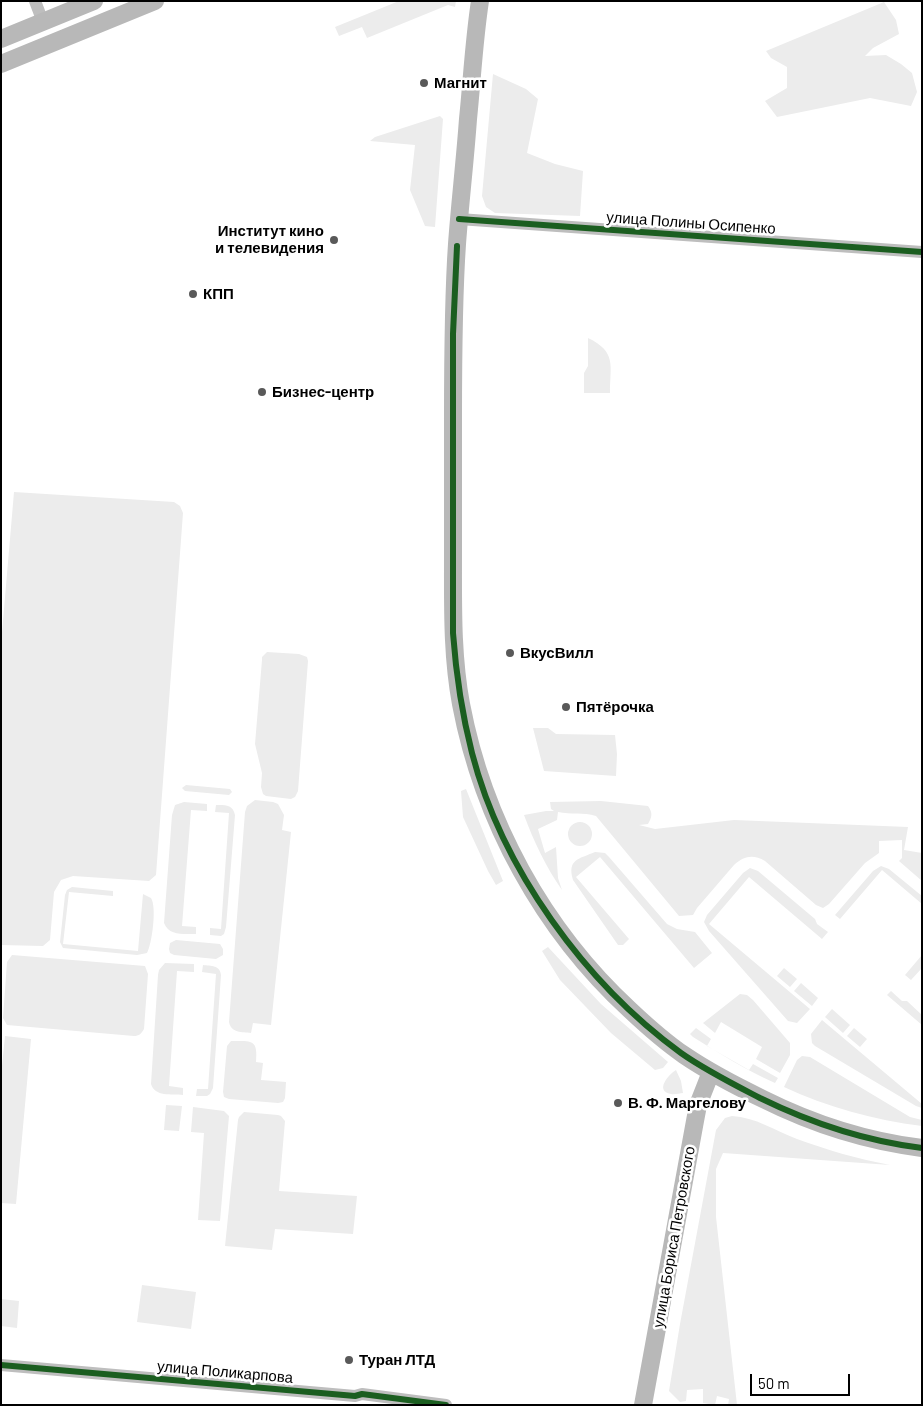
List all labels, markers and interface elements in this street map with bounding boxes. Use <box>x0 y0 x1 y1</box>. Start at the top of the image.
place label: Магнит <box>434 74 487 92</box>
marker: Магнит <box>418 77 430 89</box>
street label: улица Полины Осипенко <box>606 208 776 238</box>
place label: Институт кино и телевидения <box>215 222 324 257</box>
marker: Институт кино и телевидения <box>328 234 340 246</box>
place label: КПП <box>203 285 234 303</box>
marker: КПП <box>187 288 199 300</box>
place label: Бизнес-центр <box>272 383 374 401</box>
marker: Бизнес-центр <box>256 386 268 398</box>
place label: ВкусВилл <box>520 644 594 662</box>
marker: ВкусВилл <box>504 647 516 659</box>
place label: Пятёрочка <box>576 698 654 716</box>
marker: Пятёрочка <box>560 701 572 713</box>
place label: В. Ф. Маргелову <box>628 1094 746 1112</box>
marker: В. Ф. Маргелову <box>612 1097 624 1109</box>
street label: улица Бориса Петровского <box>649 1145 699 1329</box>
place label: Туран ЛТД <box>359 1351 435 1369</box>
marker: Туран ЛТД <box>343 1354 355 1366</box>
street label: улица Поликарпова <box>156 1357 294 1387</box>
scale bar <box>753 1364 853 1396</box>
text: 50 m <box>758 1374 790 1392</box>

